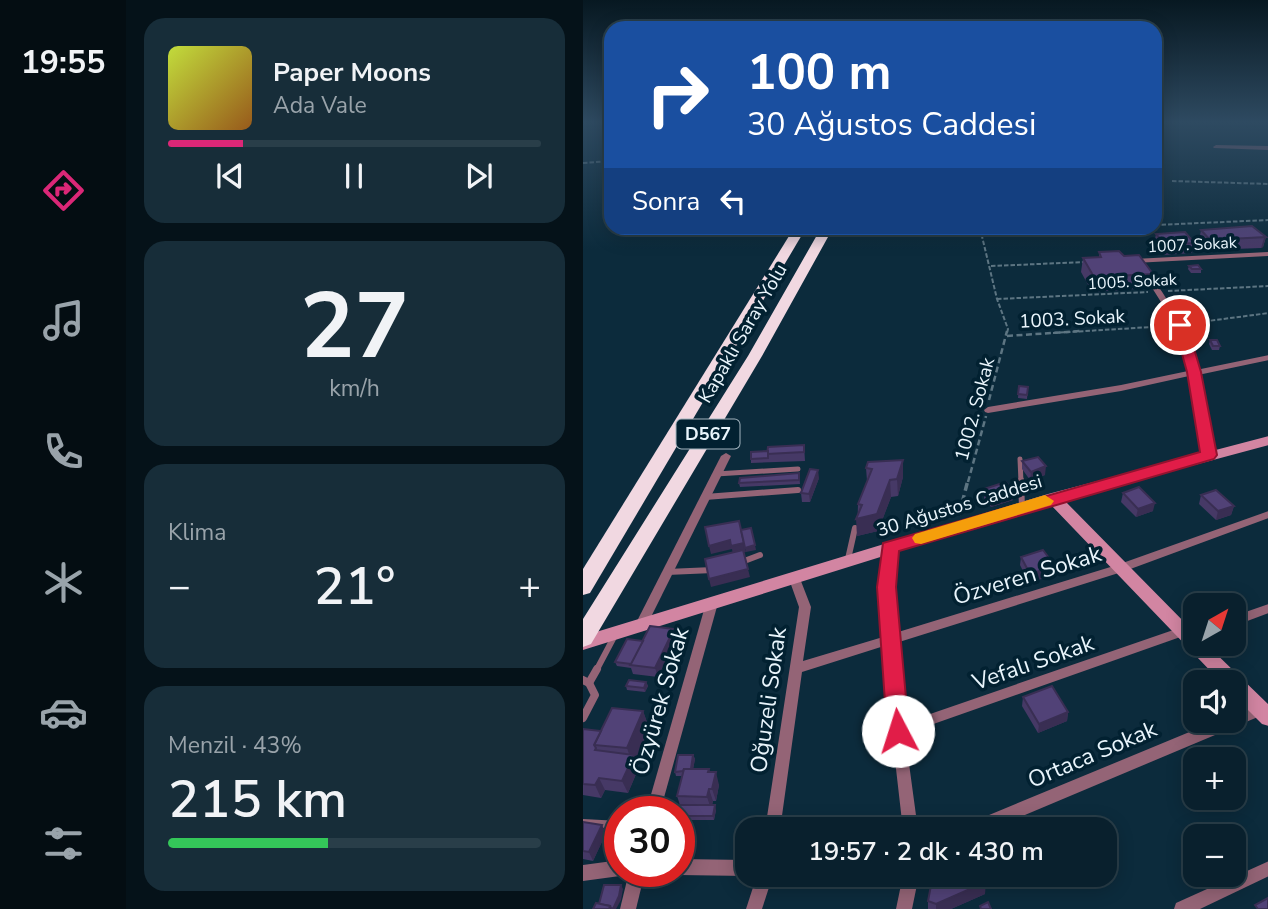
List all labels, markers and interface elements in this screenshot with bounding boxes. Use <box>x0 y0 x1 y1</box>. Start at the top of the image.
text: 100 m <box>747 39 891 106</box>
text: 19:55 <box>21 41 105 84</box>
icon: right <box>632 49 723 140</box>
text: Paper Moons <box>273 55 431 90</box>
text: Ada Vale <box>273 90 367 121</box>
text: 30 Ağustos Caddesi <box>747 103 1036 146</box>
icon: previous <box>211 157 249 195</box>
icon: pause <box>335 157 373 195</box>
icon: next <box>460 157 498 195</box>
icon: directions <box>39 166 88 215</box>
icon: left <box>714 182 752 220</box>
text: Sonra <box>632 184 700 219</box>
street label: 1007. Sokak <box>1147 232 1238 258</box>
street label: Kapaklı Saray Yolu <box>692 259 793 408</box>
text: 27 <box>300 265 409 389</box>
street label: 1005. Sokak <box>1087 269 1178 295</box>
pin <box>1150 295 1210 355</box>
icon: music <box>39 296 88 345</box>
street label: 1003. Sokak <box>1018 303 1126 335</box>
icon: arrive <box>1161 306 1199 344</box>
street label: 1002. Sokak <box>949 354 1001 464</box>
text: km/h <box>329 373 380 404</box>
road number: D567 <box>677 420 739 448</box>
icon: phone <box>39 427 88 476</box>
street label: 30 Ağustos Caddesi <box>873 468 1045 544</box>
text: Klima <box>168 517 226 548</box>
street label: Özveren Sokak <box>949 538 1105 613</box>
text: 21° <box>314 551 395 622</box>
icon: climate <box>39 558 88 607</box>
text: − <box>168 561 191 612</box>
text: + <box>518 561 541 612</box>
north arrow <box>1183 593 1246 656</box>
map controls <box>1183 593 1246 887</box>
street label: Özyürek Sokak <box>625 623 697 779</box>
street label: Oğuzeli Sokak <box>743 625 794 775</box>
street label: Vefalı Sokak <box>967 627 1098 698</box>
button: sound <box>1183 670 1246 733</box>
icon: car <box>39 688 88 737</box>
position arrow <box>861 694 935 768</box>
street label: Ortaca Sokak <box>1023 713 1162 796</box>
text: Menzil · 43% <box>168 730 302 761</box>
button: + <box>1183 747 1246 810</box>
text: 215 km <box>168 764 347 835</box>
speed limit sign: 30 <box>604 796 695 887</box>
icon: filters <box>39 819 88 868</box>
button: − <box>1183 824 1246 887</box>
text: 19:57 · 2 dk · 430 m <box>808 834 1044 869</box>

